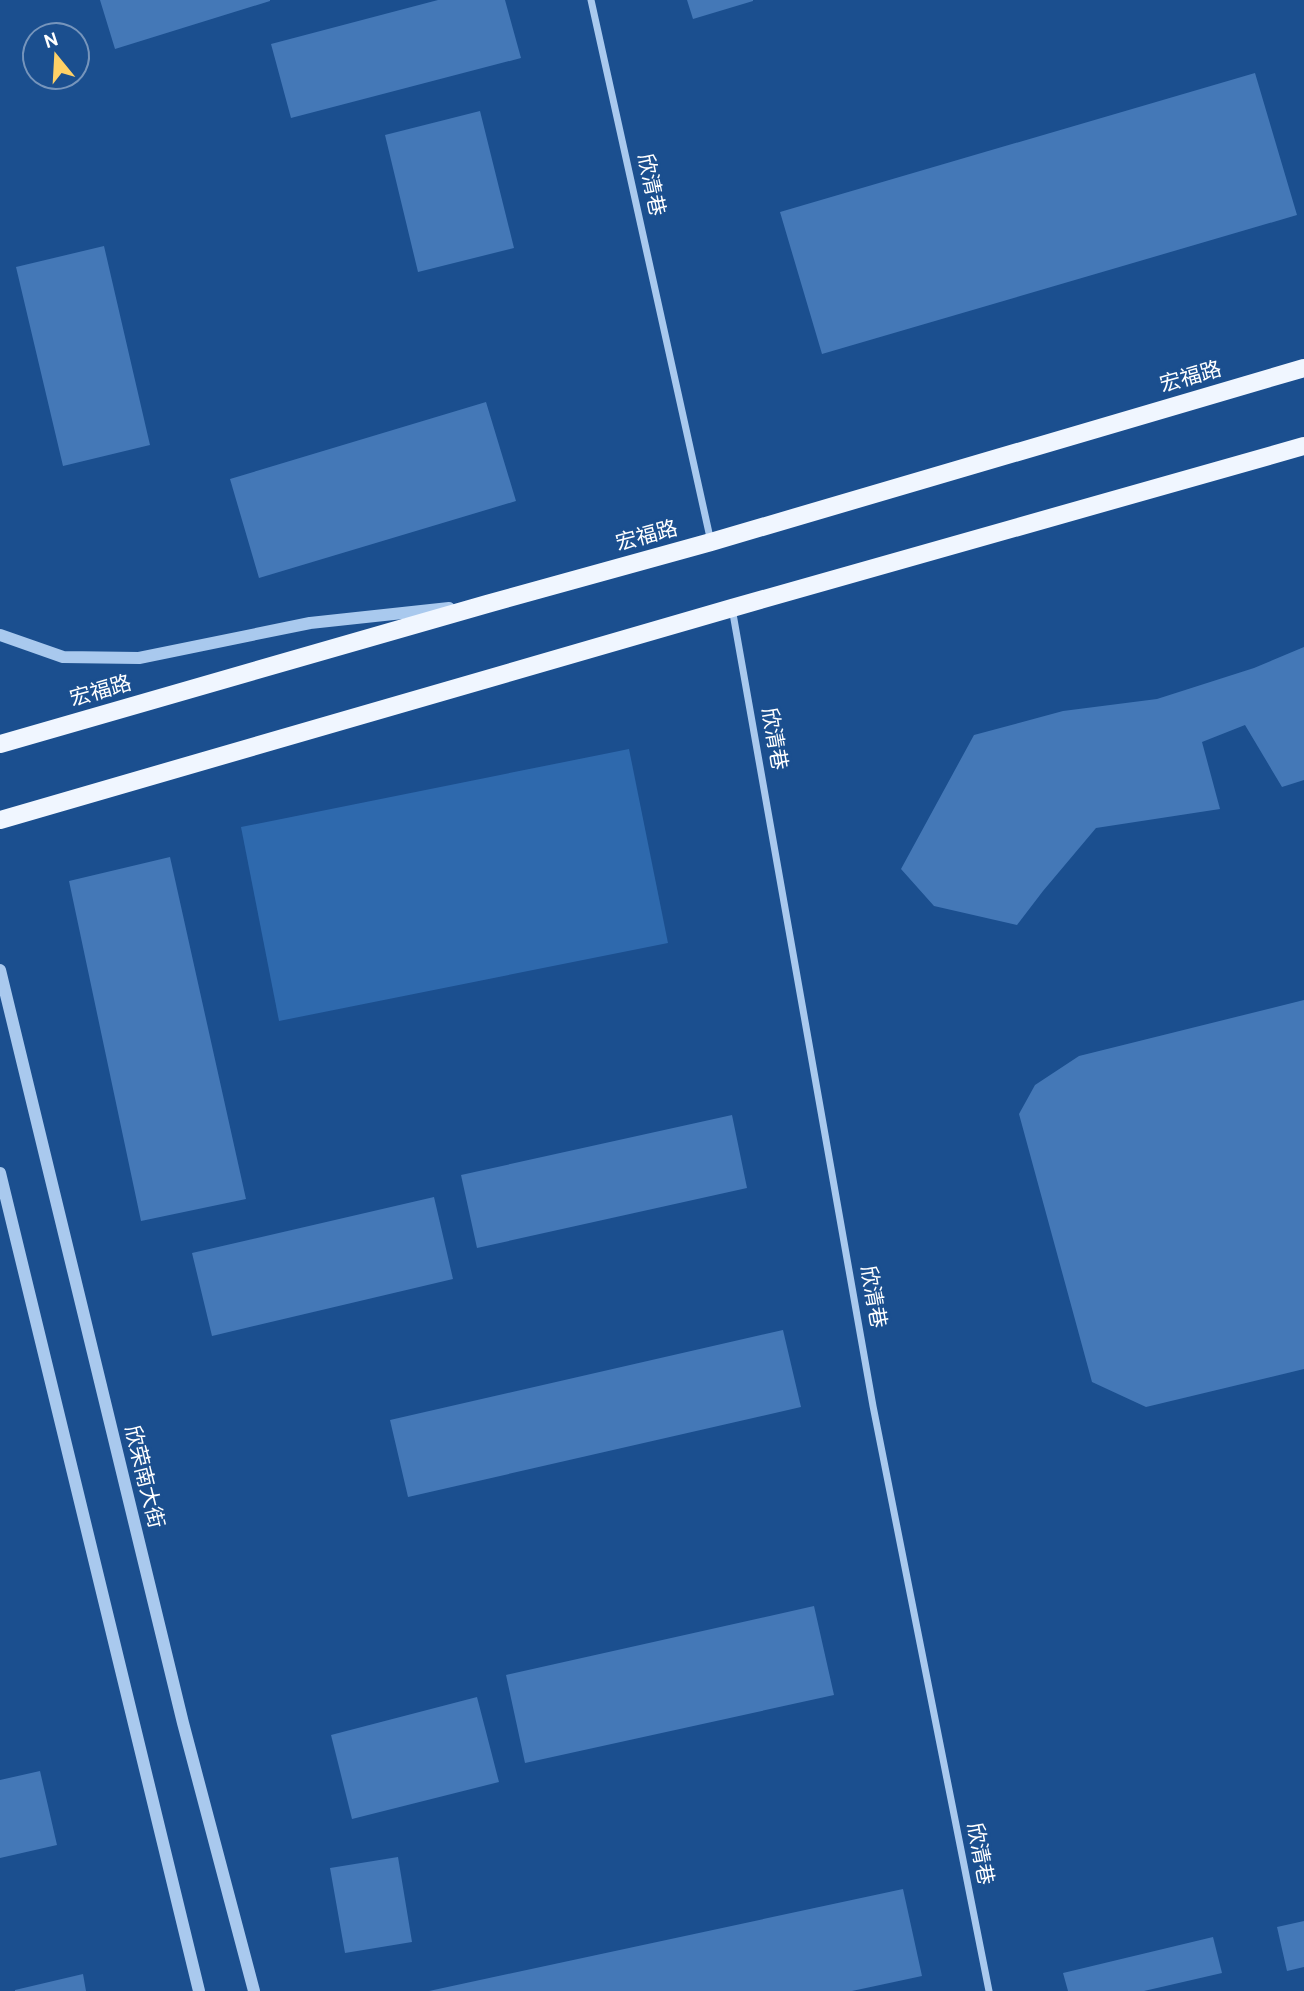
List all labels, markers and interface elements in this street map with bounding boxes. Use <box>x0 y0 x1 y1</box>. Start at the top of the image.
north arrow <box>21 21 91 91</box>
text: N <box>41 28 62 55</box>
street label: 欣清巷 <box>630 151 670 219</box>
street label: 宏福路 <box>1157 356 1225 400</box>
street label: 宏福路 <box>613 516 681 558</box>
street label: 宏福路 <box>67 670 135 714</box>
street label: 欣清巷 <box>754 706 792 772</box>
street label: 欣清巷 <box>853 1264 891 1330</box>
street label: 欣荣南大街 <box>117 1423 169 1531</box>
street label: 欣清巷 <box>960 1821 998 1887</box>

